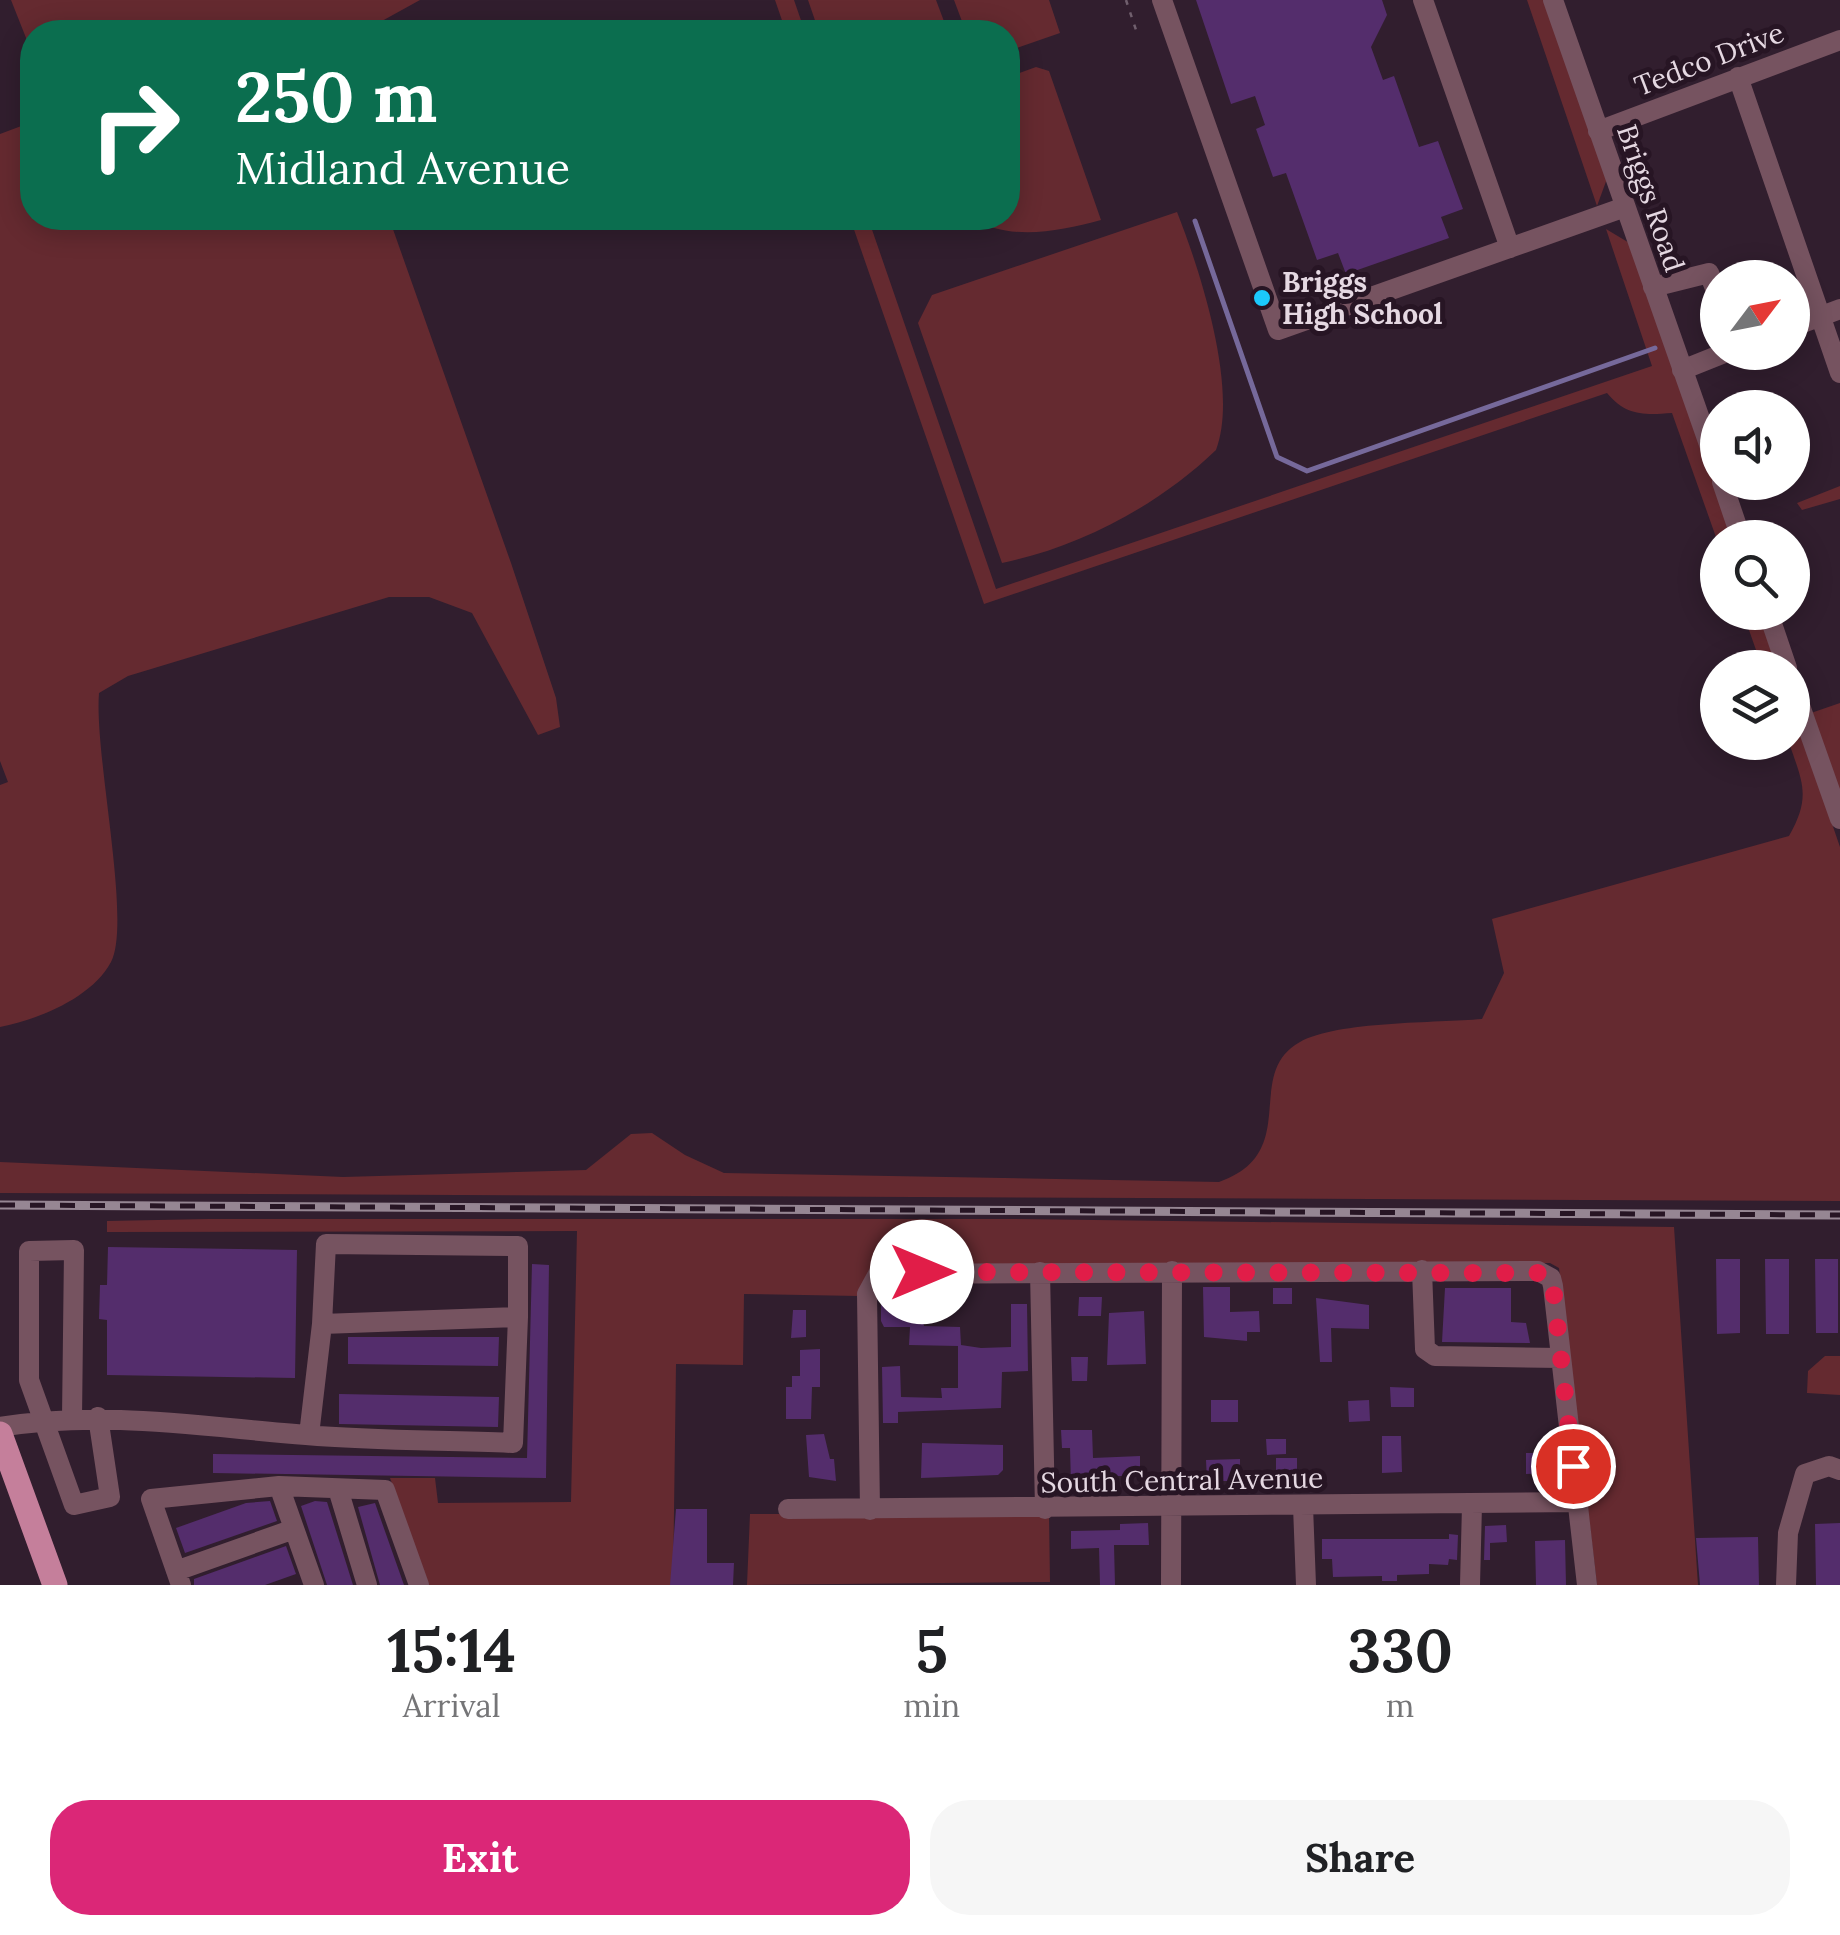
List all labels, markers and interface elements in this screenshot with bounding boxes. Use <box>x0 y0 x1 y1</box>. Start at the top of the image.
street label: Tedco Drive <box>1629 14 1789 104</box>
text: 250 m <box>235 52 437 141</box>
icon: right <box>70 60 200 190</box>
street label: Briggs Road <box>1609 120 1693 276</box>
text: Midland Avenue <box>235 139 570 196</box>
north arrow <box>1700 260 1810 370</box>
map controls <box>1700 260 1810 760</box>
place label: Briggs High School <box>1282 264 1443 332</box>
marker: Briggs High School <box>1251 287 1273 309</box>
button: sound <box>1700 390 1810 500</box>
button: search <box>1700 520 1810 630</box>
button: layers <box>1700 650 1810 760</box>
position arrow <box>870 1220 974 1324</box>
pin <box>1531 1424 1616 1509</box>
icon: arrive <box>1546 1439 1601 1494</box>
street label: South Central Avenue <box>1040 1460 1324 1500</box>
text: 15:14 <box>387 1612 516 1688</box>
text: 5 <box>916 1612 948 1688</box>
text: 330 <box>1347 1612 1453 1688</box>
text: Arrival <box>403 1685 501 1726</box>
text: min <box>903 1685 960 1726</box>
text: m <box>1386 1685 1414 1726</box>
button: Exit <box>50 1800 910 1915</box>
button: Share <box>930 1800 1790 1915</box>

